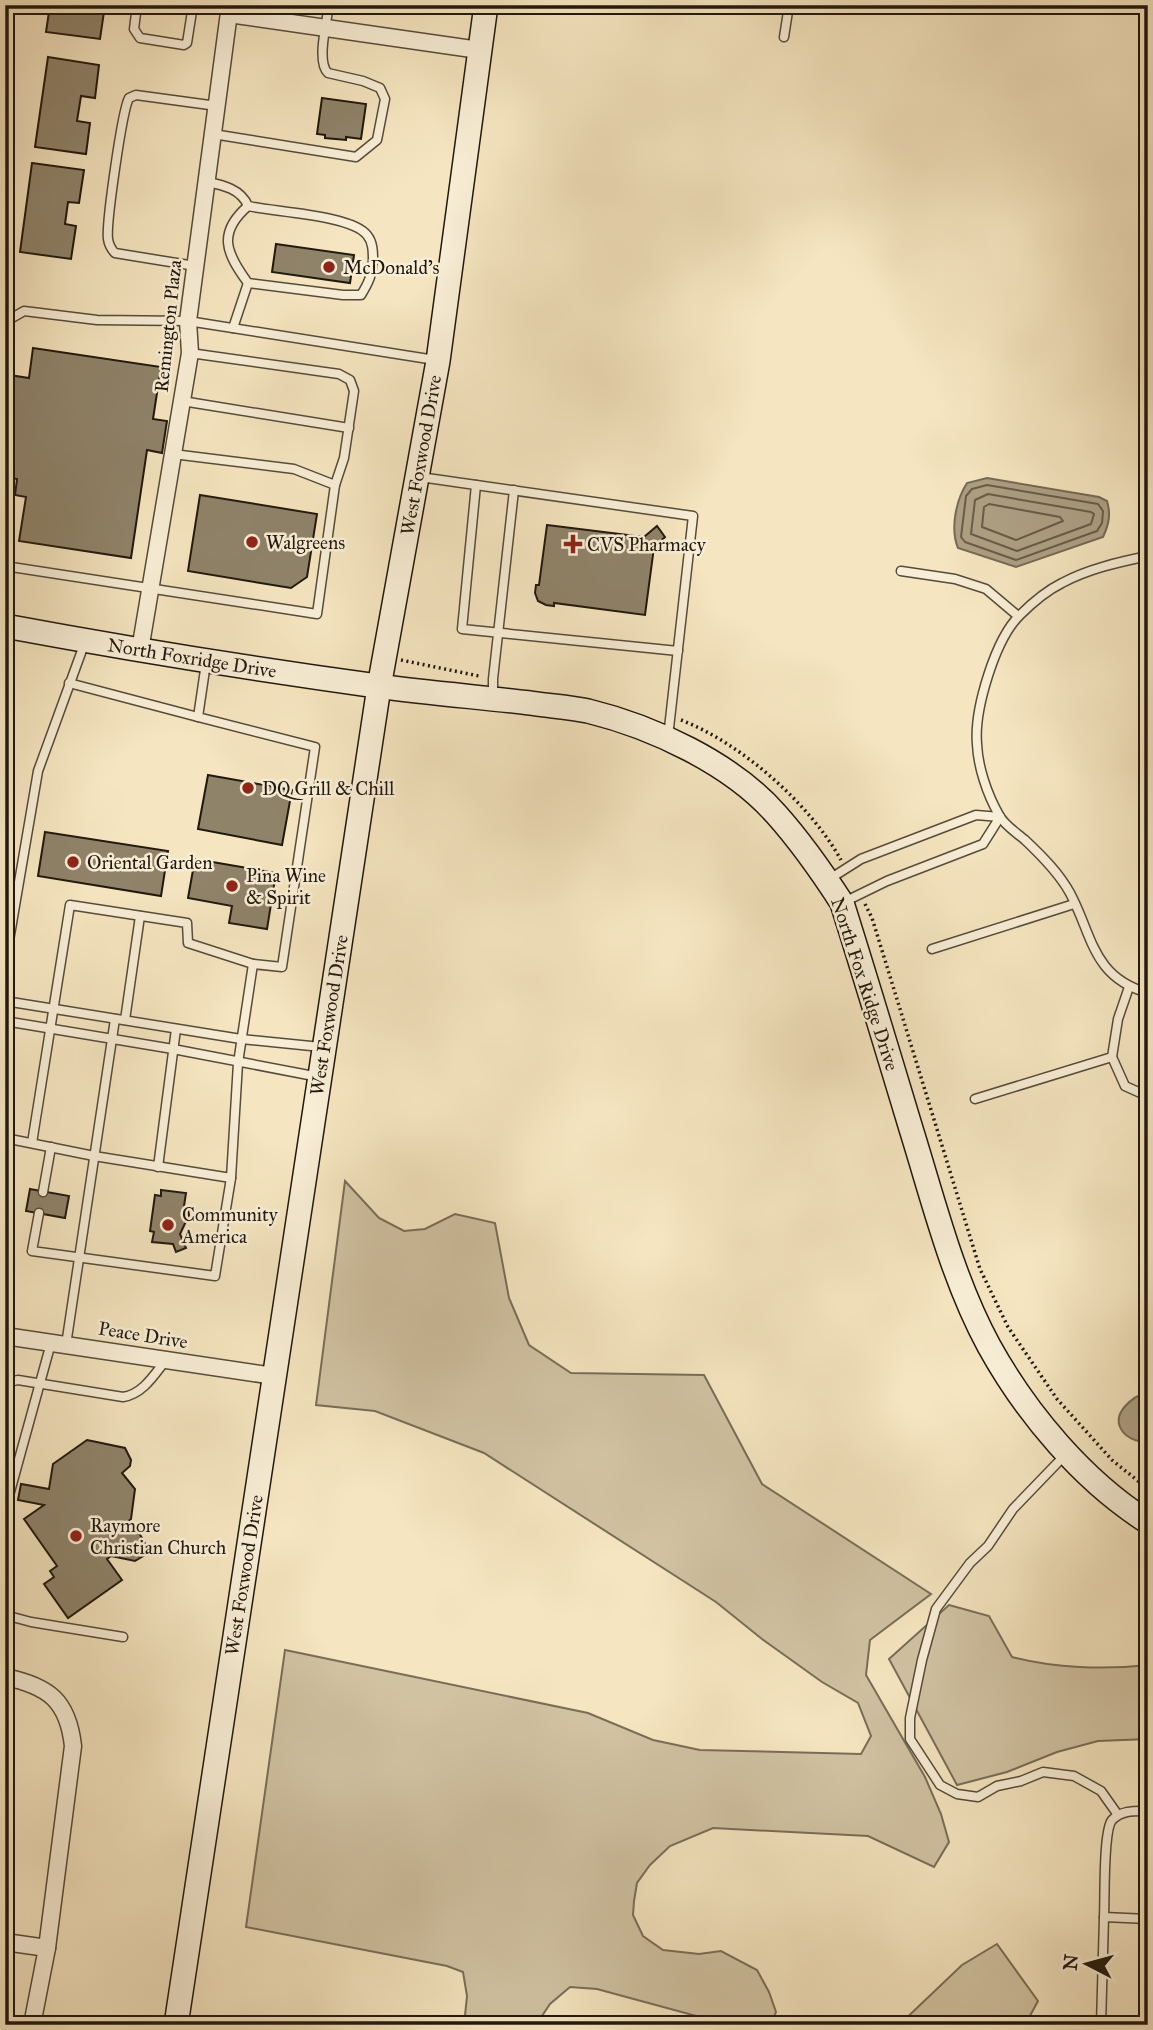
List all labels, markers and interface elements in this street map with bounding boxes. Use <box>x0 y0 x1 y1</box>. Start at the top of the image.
place label: McDonald's <box>343 256 440 279</box>
street label: Remington Plaza <box>150 258 187 394</box>
marker: McDonald's <box>321 259 337 275</box>
street label: West Foxwood Drive <box>396 373 446 537</box>
place label: Walgreens <box>266 531 345 555</box>
place label: CVS Pharmacy <box>587 533 707 556</box>
marker: Walgreens <box>244 534 260 550</box>
marker: CVS Pharmacy <box>565 536 581 552</box>
street label: North Foxridge Drive <box>106 633 278 684</box>
place label: DQ Grill & Chill <box>262 777 395 800</box>
marker: DQ Grill & Chill <box>240 780 256 796</box>
place label: Oriental Garden <box>87 851 213 874</box>
marker: Oriental Garden <box>65 854 81 870</box>
place label: Pina Wine & Spirit <box>246 864 326 909</box>
marker: Pina Wine & Spirit <box>224 878 240 894</box>
street label: North Fox Ridge Drive <box>825 894 904 1074</box>
street label: West Foxwood Drive <box>305 933 353 1097</box>
place label: Community America <box>181 1203 279 1248</box>
marker: Community America <box>160 1217 176 1233</box>
street label: Peace Drive <box>97 1317 189 1353</box>
street label: West Foxwood Drive <box>220 1493 268 1657</box>
place label: Raymore Christian Church <box>90 1514 227 1559</box>
marker: Raymore Christian Church <box>68 1528 84 1544</box>
north arrow <box>1052 1928 1122 1998</box>
text: N <box>1058 1953 1083 1971</box>

